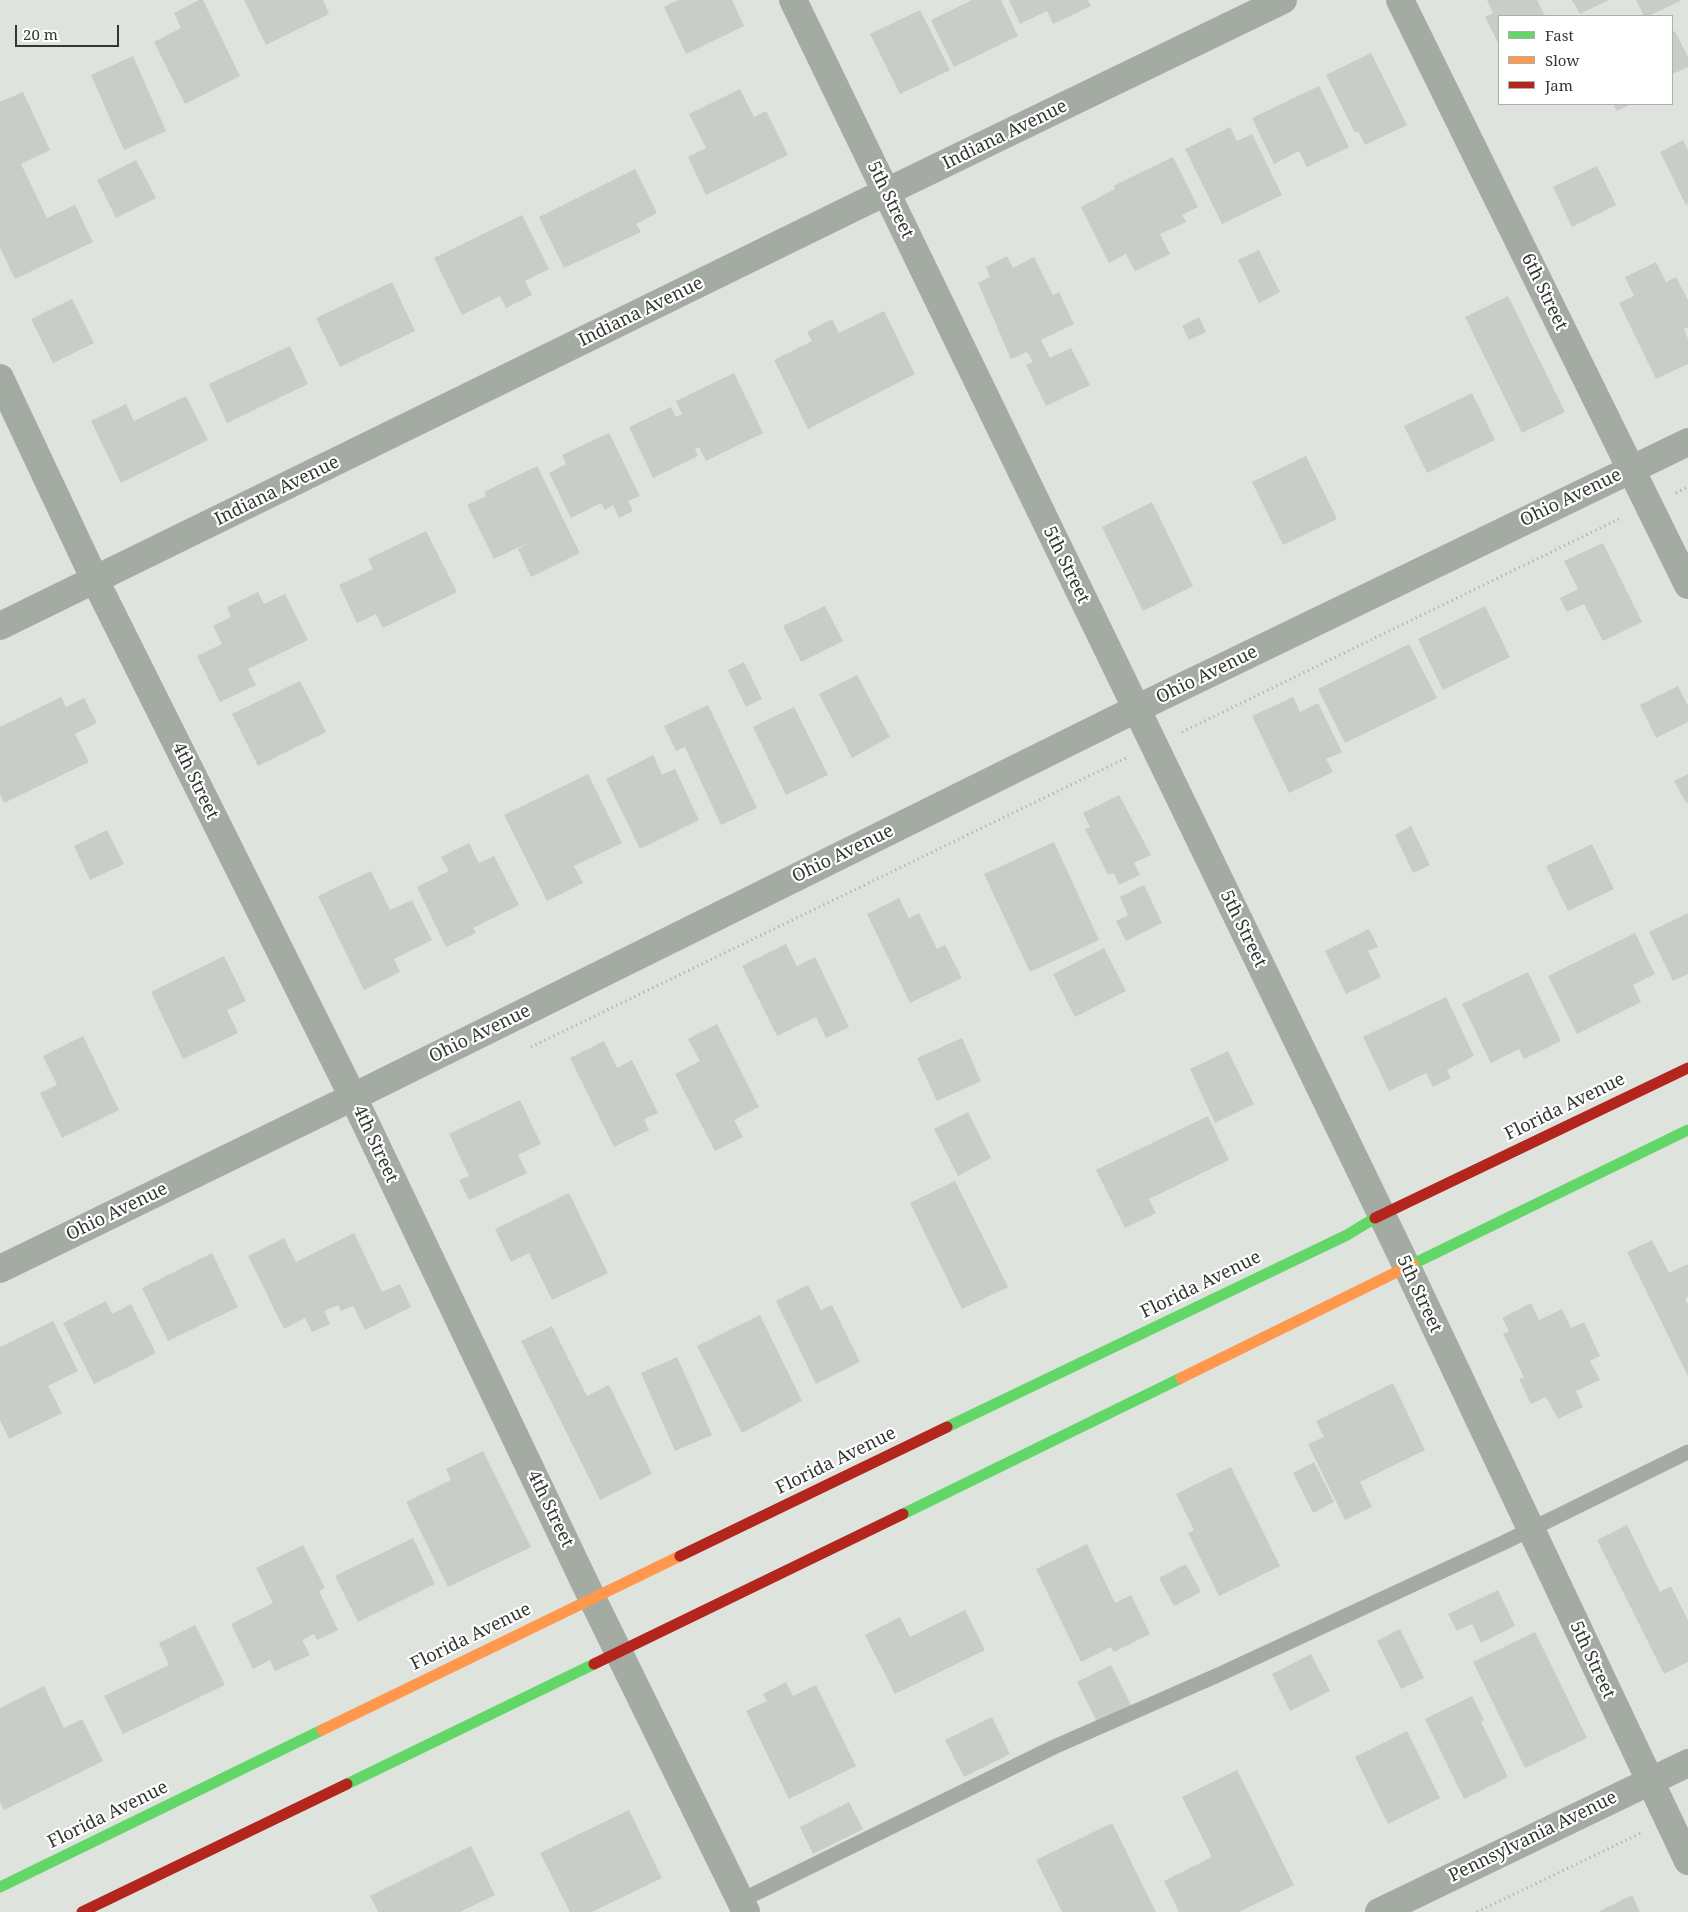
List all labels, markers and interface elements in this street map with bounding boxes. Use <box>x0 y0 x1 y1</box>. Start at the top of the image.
scale bar <box>18 15 121 47</box>
legend <box>1498 15 1673 105</box>
text: 20 m <box>23 24 58 44</box>
text: Fast <box>1545 25 1574 45</box>
text: Slow <box>1545 50 1579 70</box>
text: Jam <box>1545 75 1573 95</box>
street label: Indiana Avenue <box>939 96 1071 174</box>
street label: 5th Street <box>862 158 918 242</box>
street label: 6th Street <box>1516 250 1572 334</box>
street label: Indiana Avenue <box>575 273 707 351</box>
street label: Indiana Avenue <box>211 452 343 530</box>
street label: Ohio Avenue <box>1517 464 1625 532</box>
street label: 5th Street <box>1038 523 1094 607</box>
street label: Ohio Avenue <box>1153 641 1261 709</box>
street label: 4th Street <box>167 739 223 823</box>
street label: Ohio Avenue <box>789 820 897 888</box>
street label: 5th Street <box>1215 887 1271 971</box>
street label: Ohio Avenue <box>426 1000 534 1068</box>
street label: Florida Avenue <box>1501 1069 1629 1145</box>
street label: 4th Street <box>348 1102 402 1186</box>
street label: Ohio Avenue <box>63 1178 171 1246</box>
street label: Florida Avenue <box>1137 1247 1265 1323</box>
street label: 5th Street <box>1392 1252 1446 1336</box>
street label: Florida Avenue <box>772 1423 900 1499</box>
street label: 4th Street <box>522 1467 578 1551</box>
street label: Florida Avenue <box>407 1599 535 1675</box>
street label: 5th Street <box>1565 1618 1619 1702</box>
street label: Florida Avenue <box>44 1777 172 1853</box>
street label: Pennsylvania Avenue <box>1445 1787 1621 1887</box>

